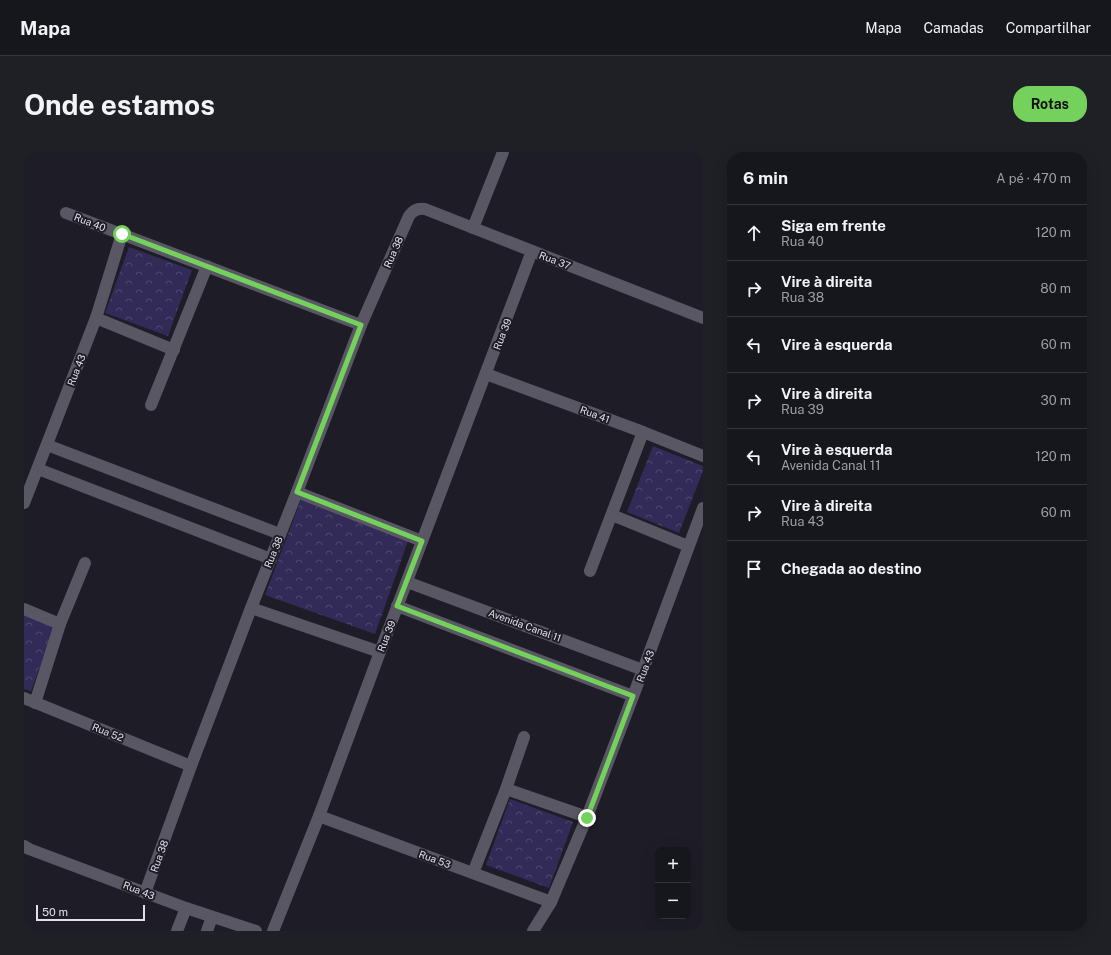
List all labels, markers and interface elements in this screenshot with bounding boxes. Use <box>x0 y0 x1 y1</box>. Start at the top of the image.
text: Mapa <box>20 17 70 39</box>
text: Mapa <box>865 20 901 36</box>
text: Camadas <box>923 20 984 36</box>
text: Compartilhar <box>1006 20 1091 36</box>
button: Rotas <box>1013 86 1087 122</box>
text: Onde estamos <box>24 88 215 121</box>
text: 6 min <box>743 168 788 188</box>
text: A pé · 470 m <box>996 171 1071 186</box>
street label: Rua 40 <box>73 211 107 233</box>
text: Siga em frente <box>781 217 886 234</box>
icon: ahead <box>743 222 765 244</box>
route start <box>113 225 131 243</box>
text: 120 m <box>1036 225 1071 240</box>
street label: Rua 38 <box>381 234 405 270</box>
text: Rua 40 <box>781 234 824 249</box>
street label: Rua 37 <box>538 249 572 271</box>
text: Vire à direita <box>781 273 872 290</box>
icon: right <box>743 278 765 300</box>
text: 80 m <box>1040 281 1071 296</box>
text: Rua 38 <box>781 290 824 305</box>
street label: Rua 39 <box>490 316 514 352</box>
icon: left <box>743 334 765 356</box>
text: Vire à esquerda <box>781 336 893 353</box>
text: 60 m <box>1041 337 1071 352</box>
street label: Rua 43 <box>64 352 88 388</box>
text: Vire à direita <box>781 385 872 402</box>
icon: right <box>743 390 765 412</box>
text: 30 m <box>1041 393 1071 408</box>
text: Rua 39 <box>781 402 824 417</box>
street label: Rua 41 <box>578 403 612 425</box>
text: Vire à esquerda <box>781 441 893 458</box>
icon: left <box>743 446 765 468</box>
text: 120 m <box>1036 449 1071 464</box>
text: Avenida Canal 11 <box>781 458 880 473</box>
text: Vire à direita <box>781 497 872 514</box>
icon: right <box>743 502 765 524</box>
text: 60 m <box>1041 505 1071 520</box>
text: Rua 43 <box>781 514 824 529</box>
street label: Rua 38 <box>261 534 285 570</box>
icon: arrive <box>743 558 765 580</box>
text: Chegada ao destino <box>781 560 922 577</box>
street label: Avenida Canal 11 <box>487 606 563 644</box>
street label: Rua 39 <box>374 618 398 654</box>
street label: Rua 43 <box>634 648 656 684</box>
street label: Rua 52 <box>91 720 125 744</box>
route end <box>578 809 596 827</box>
street label: Rua 38 <box>148 838 170 874</box>
map controls <box>655 847 691 919</box>
button: + <box>655 847 691 883</box>
street label: Rua 53 <box>417 848 453 870</box>
street label: Rua 43 <box>121 878 157 902</box>
button: − <box>655 883 691 919</box>
scale bar <box>36 903 145 922</box>
text: 50 m <box>42 906 68 918</box>

